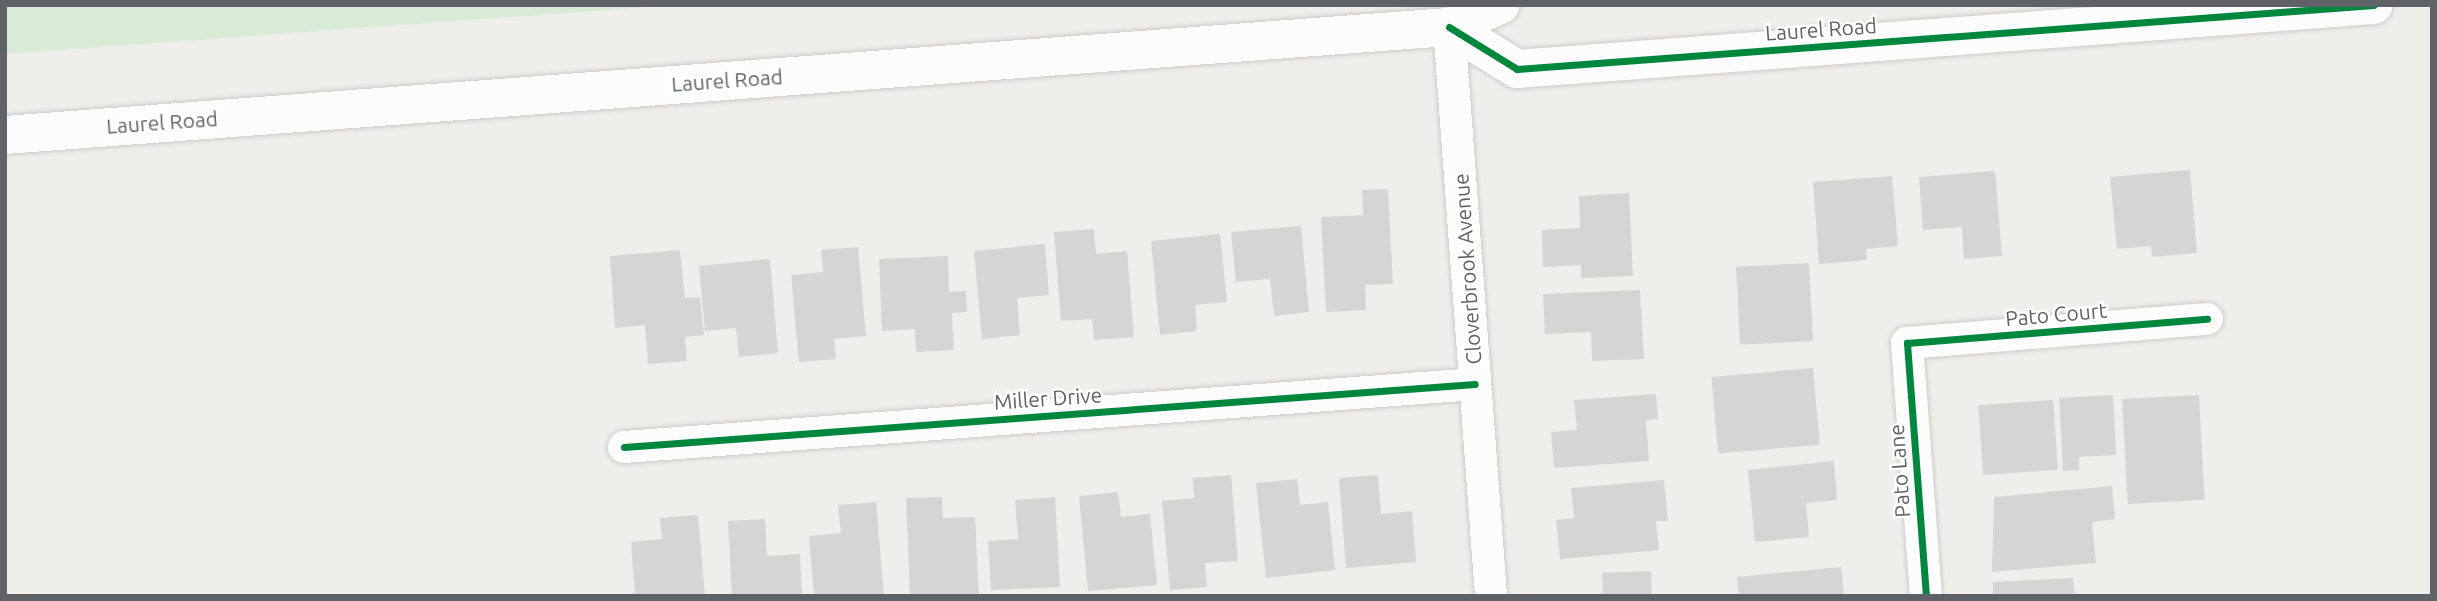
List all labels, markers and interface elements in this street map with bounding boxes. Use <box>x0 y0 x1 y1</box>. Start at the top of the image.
street label: Laurel Road <box>1764 13 1878 45</box>
street label: Laurel Road <box>670 64 784 96</box>
street label: Laurel Road <box>105 106 219 138</box>
street label: Cloverbrook Avenue <box>1448 173 1486 365</box>
street label: Pato Court <box>2004 297 2108 331</box>
street label: Miller Drive <box>993 382 1103 414</box>
street label: Pato Lane <box>1883 423 1915 519</box>

